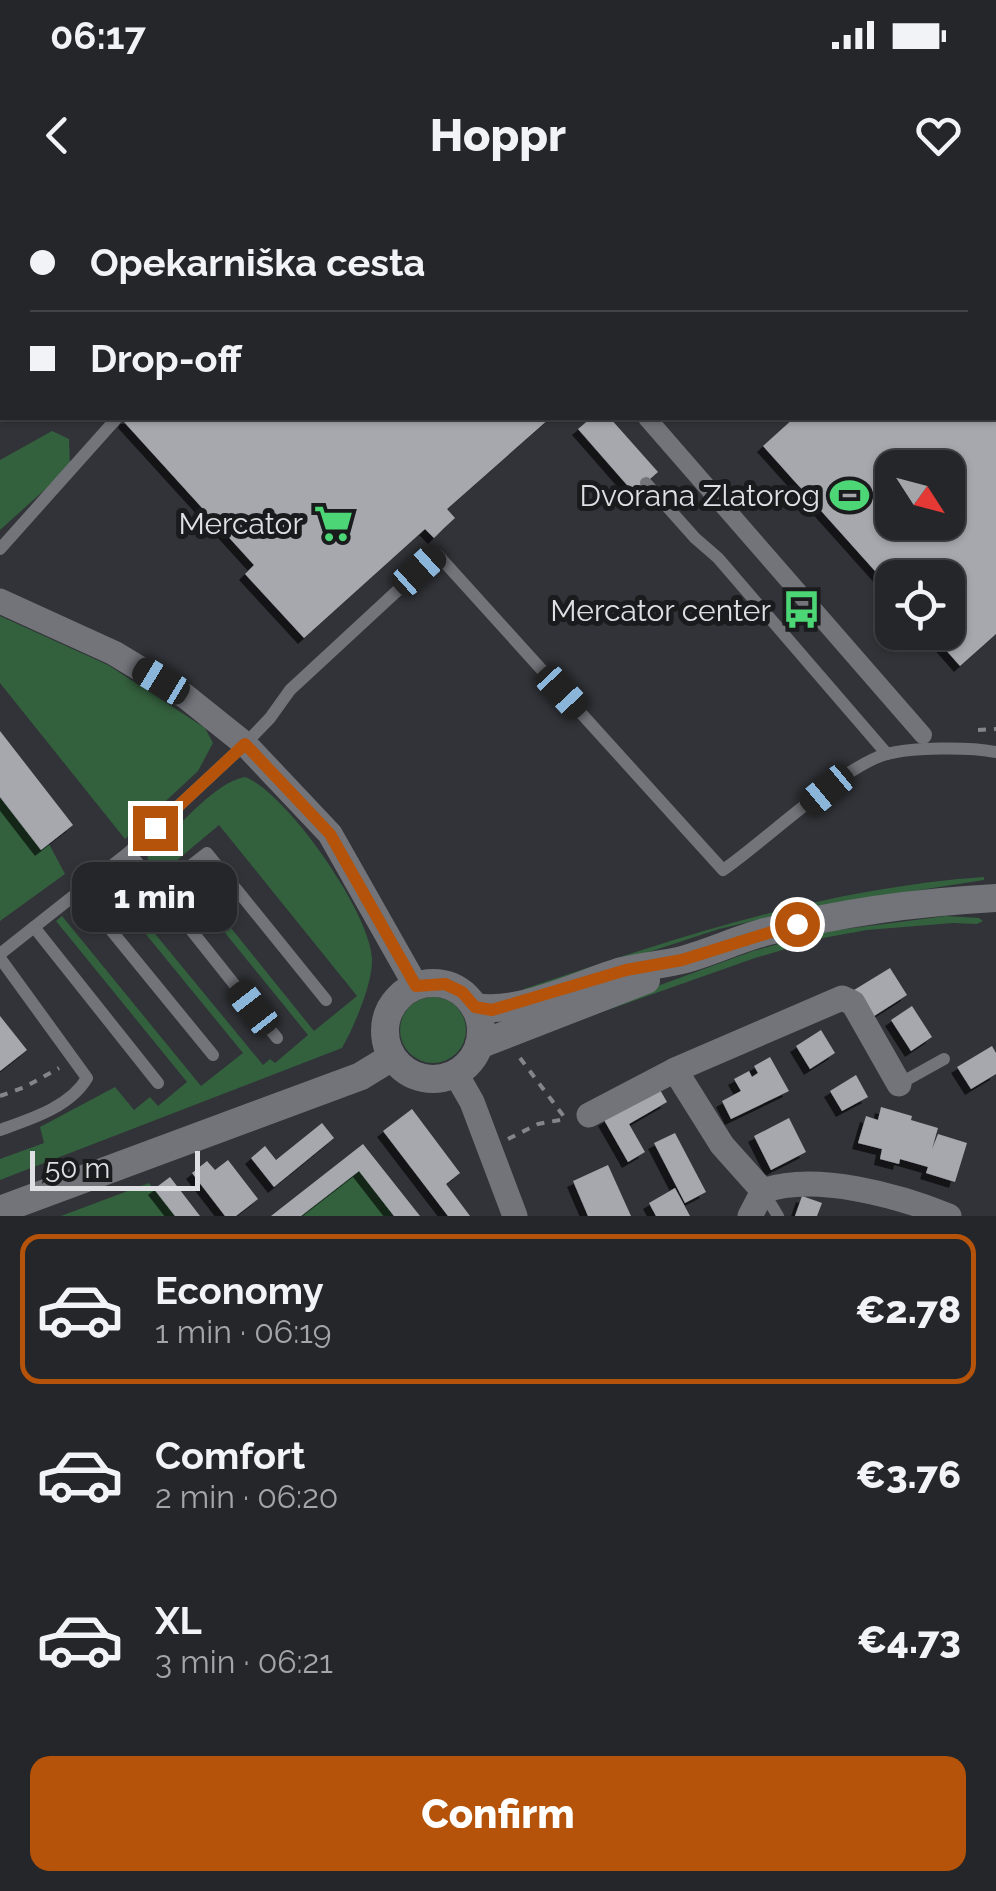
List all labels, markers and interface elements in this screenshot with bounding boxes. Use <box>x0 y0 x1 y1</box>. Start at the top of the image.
text: 06:17 <box>50 13 146 58</box>
icon: back <box>30 108 85 163</box>
icon: heart <box>911 108 966 163</box>
text: Hoppr <box>430 109 566 162</box>
text: Opekarniška cesta <box>90 240 425 285</box>
text: Drop-off <box>90 336 242 381</box>
north arrow <box>875 450 965 540</box>
map controls <box>875 450 965 650</box>
sports icon: Dvorana Zlatorog <box>829 474 871 516</box>
place label: Dvorana Zlatorog <box>580 478 820 513</box>
supermarket icon: Mercator <box>312 502 354 544</box>
place label: Mercator <box>178 506 303 541</box>
car <box>387 539 451 601</box>
button: locate <box>875 560 965 650</box>
bus stop icon: Mercator center <box>780 589 822 631</box>
place label: Mercator center <box>550 593 771 628</box>
car <box>128 653 194 709</box>
car <box>531 660 593 724</box>
car <box>794 759 860 821</box>
route end <box>133 806 178 851</box>
callout: 1 min <box>72 863 238 933</box>
text: 1 min <box>113 878 196 915</box>
route start <box>775 902 820 947</box>
car <box>223 975 283 1041</box>
scale bar <box>30 1146 200 1190</box>
text: 50 m <box>45 1152 110 1185</box>
icon: car <box>35 1264 125 1354</box>
text: Economy <box>155 1268 324 1313</box>
text: €2.78 <box>855 1287 961 1332</box>
text: 1 min · 06:19 <box>155 1313 332 1350</box>
icon: car <box>35 1429 125 1519</box>
text: Comfort <box>155 1433 305 1478</box>
text: €3.76 <box>856 1452 961 1497</box>
text: 2 min · 06:20 <box>155 1478 338 1515</box>
icon: car <box>35 1594 125 1684</box>
text: XL <box>155 1598 202 1643</box>
text: €4.73 <box>857 1617 961 1662</box>
text: 3 min · 06:21 <box>155 1643 333 1680</box>
button: Confirm <box>30 1756 966 1871</box>

